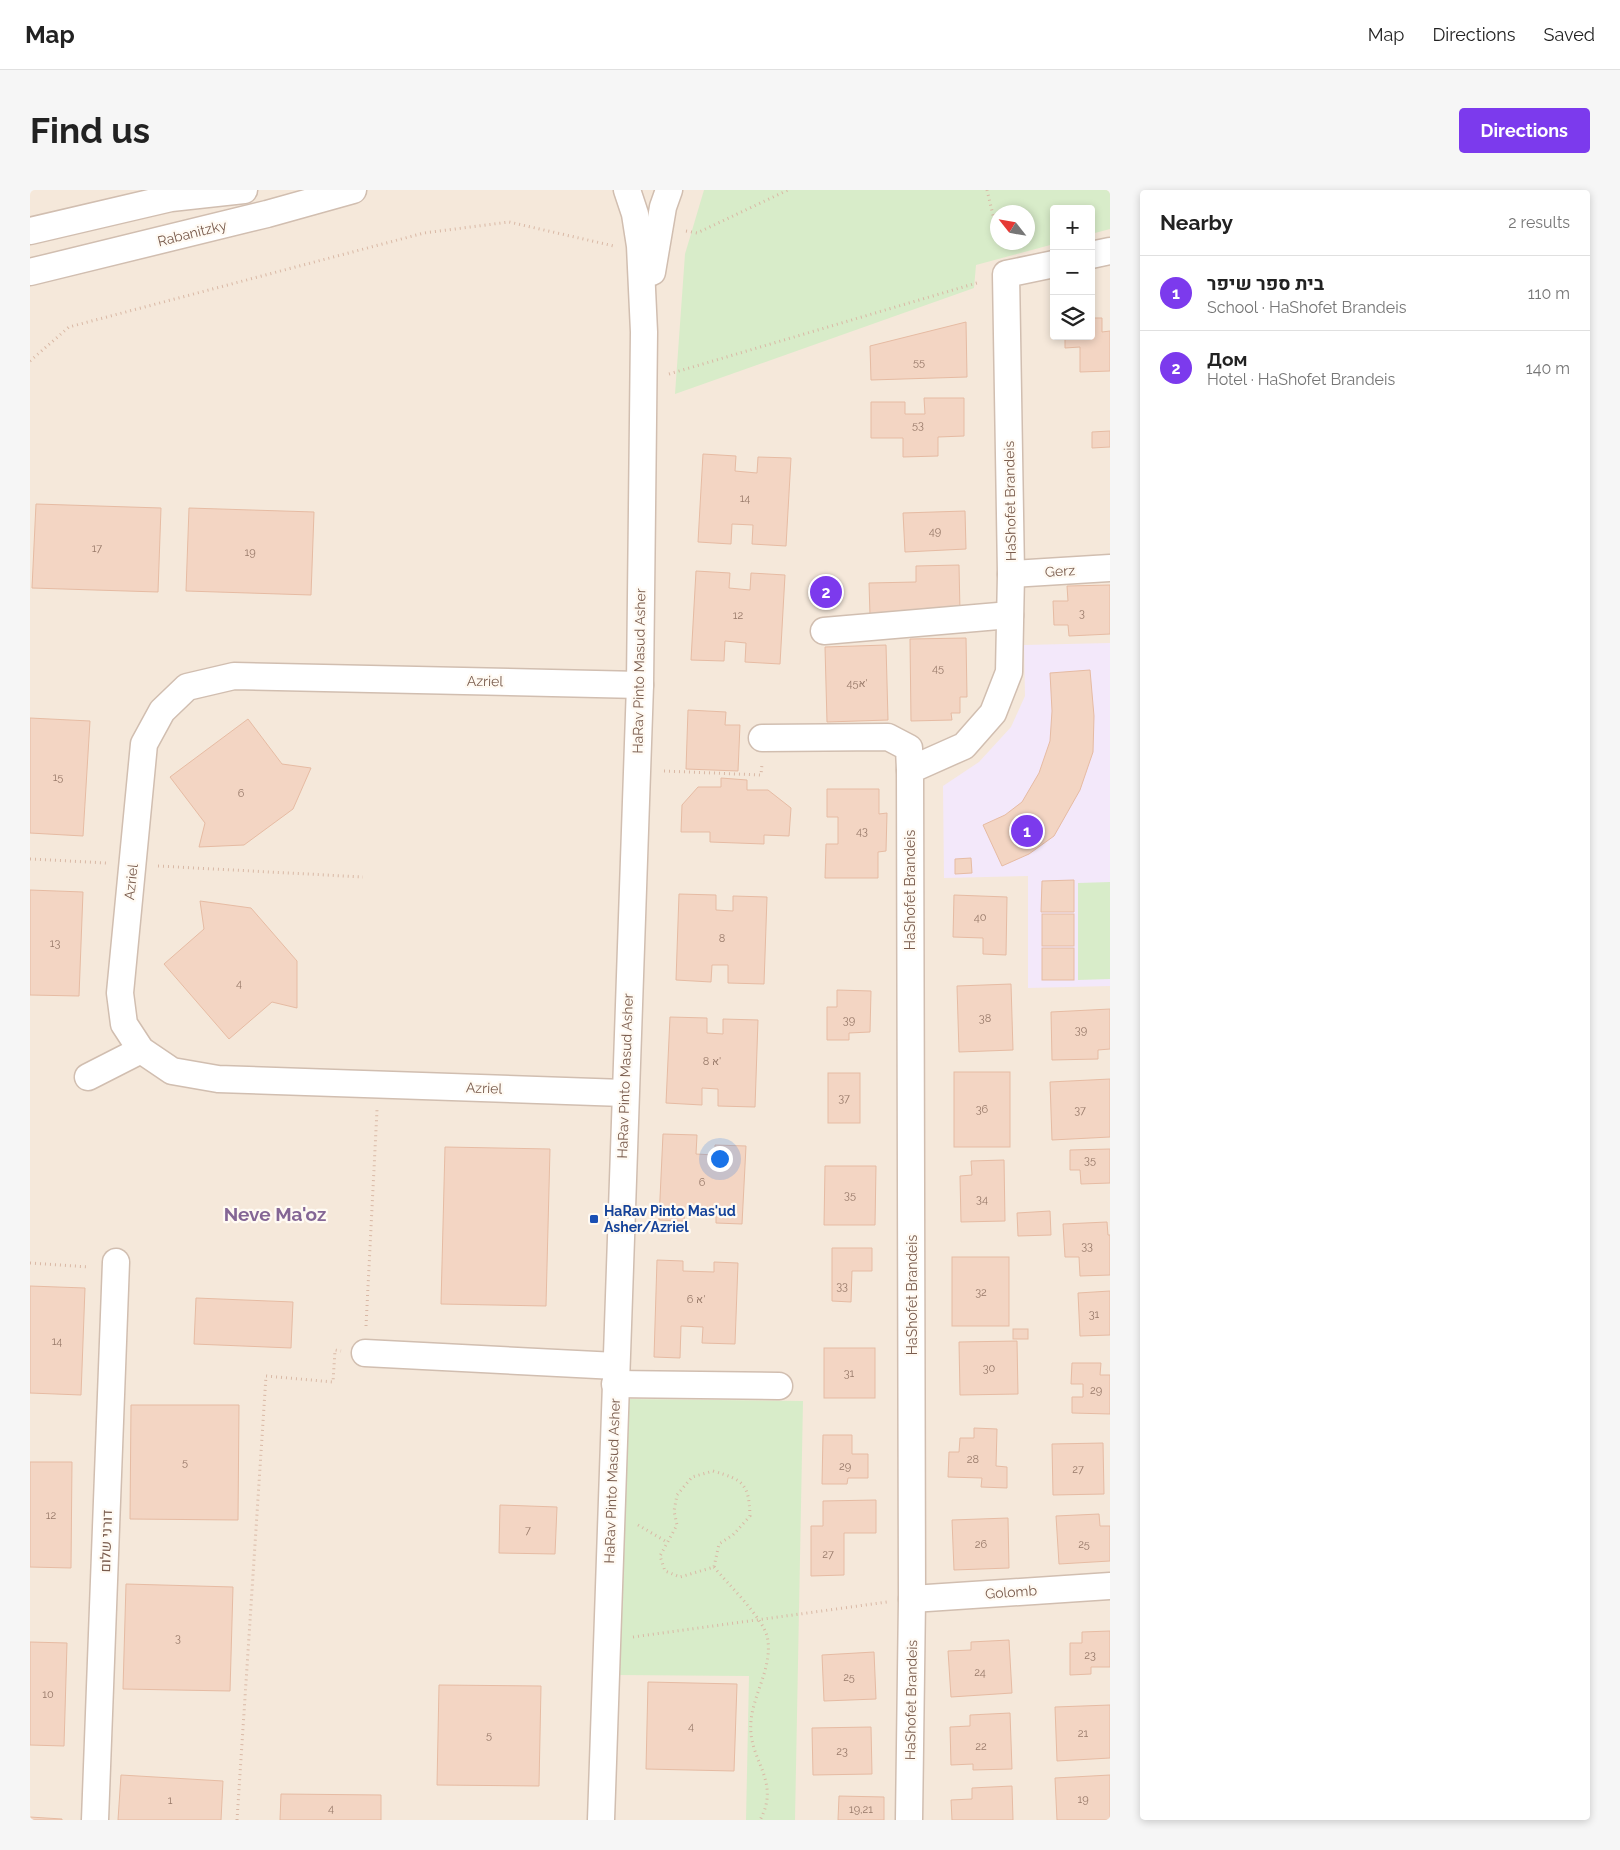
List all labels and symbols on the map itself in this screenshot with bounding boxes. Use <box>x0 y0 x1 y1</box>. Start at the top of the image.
north arrow <box>990 205 1035 250</box>
street label: Rabanitzky <box>156 217 229 249</box>
house number: 55 <box>913 356 925 369</box>
house number: 53 <box>912 419 924 432</box>
street label: HaShofet Brandeis <box>1001 440 1019 561</box>
house number: 14 <box>740 492 750 505</box>
house number: 49 <box>929 525 941 538</box>
house number: 17 <box>92 542 102 555</box>
house number: 19 <box>244 546 256 559</box>
street label: Gerz <box>1044 562 1076 580</box>
pin: 2 <box>810 573 842 611</box>
street label: HaRav Pinto Masud Asher <box>630 588 648 754</box>
house number: 3 <box>1079 607 1085 620</box>
house number: 12 <box>733 609 743 622</box>
house number: 45 <box>932 662 944 675</box>
street label: Azriel <box>467 673 503 689</box>
house number: 45א' <box>846 677 868 690</box>
house number: 15 <box>53 771 63 784</box>
house number: 6 <box>238 787 245 800</box>
pin: 1 <box>1011 812 1043 850</box>
house number: 43 <box>856 825 868 838</box>
street label: HaShofet Brandeis <box>902 830 918 950</box>
street label: Azriel <box>121 863 141 901</box>
house number: 40 <box>974 911 987 924</box>
house number: 8 <box>719 932 725 945</box>
house number: 13 <box>50 937 60 950</box>
house number: 4 <box>236 977 242 990</box>
street label: HaRav Pinto Masud Asher <box>614 993 636 1159</box>
house number: 38 <box>979 1012 991 1025</box>
house number: 39 <box>843 1014 855 1027</box>
house number: 39 <box>1075 1024 1087 1037</box>
house number: 8 א' <box>703 1055 721 1068</box>
street label: Azriel <box>466 1079 503 1097</box>
house number: 37 <box>838 1092 850 1105</box>
house number: 36 <box>976 1103 989 1116</box>
house number: 37 <box>1074 1104 1086 1117</box>
your location <box>707 1146 733 1172</box>
house number: 35 <box>1084 1154 1096 1167</box>
house number: 6 <box>699 1176 706 1189</box>
house number: 35 <box>844 1189 856 1202</box>
house number: 34 <box>976 1193 988 1206</box>
district label: Neve Ma'oz <box>224 1203 326 1225</box>
place label: HaRav Pinto Mas'ud Asher/Azriel <box>604 1203 736 1235</box>
marker: HaRav Pinto Mas'ud Asher/Azriel <box>588 1213 600 1225</box>
street label: HaShofet Brandeis <box>904 1235 920 1355</box>
house number: 33 <box>1081 1240 1093 1253</box>
house number: 33 <box>836 1280 848 1293</box>
house number: 32 <box>975 1286 987 1299</box>
house number: 6 א' <box>687 1293 705 1306</box>
house number: 31 <box>1089 1308 1100 1321</box>
house number: 14 <box>52 1335 62 1348</box>
house number: 30 <box>983 1362 996 1375</box>
house number: 31 <box>844 1367 855 1380</box>
house number: 29 <box>1090 1384 1102 1397</box>
street label: HaRav Pinto Masud Asher <box>601 1398 623 1564</box>
house number: 28 <box>967 1453 979 1466</box>
house number: 5 <box>182 1456 188 1469</box>
house number: 29 <box>839 1460 851 1473</box>
house number: 27 <box>1072 1463 1084 1476</box>
house number: 12 <box>46 1509 56 1522</box>
street label: דורני שלום <box>97 1509 115 1573</box>
house number: 7 <box>525 1524 531 1537</box>
house number: 26 <box>975 1538 988 1551</box>
house number: 25 <box>1078 1538 1090 1551</box>
house number: 27 <box>822 1548 834 1561</box>
street label: Golomb <box>985 1582 1038 1602</box>
house number: 3 <box>175 1632 181 1645</box>
street label: HaShofet Brandeis <box>902 1639 920 1760</box>
house number: 23 <box>1084 1649 1096 1662</box>
house number: 24 <box>974 1666 986 1679</box>
house number: 25 <box>843 1671 855 1684</box>
house number: 10 <box>42 1688 54 1701</box>
house number: 4 <box>688 1720 694 1733</box>
house number: 21 <box>1078 1727 1089 1740</box>
house number: 5 <box>486 1729 492 1742</box>
house number: 22 <box>975 1740 987 1753</box>
house number: 23 <box>836 1745 848 1758</box>
house number: 19 <box>1077 1793 1089 1806</box>
house number: 1 <box>168 1794 173 1807</box>
house number: 4 <box>328 1802 334 1815</box>
house number: 19,21 <box>849 1803 873 1816</box>

